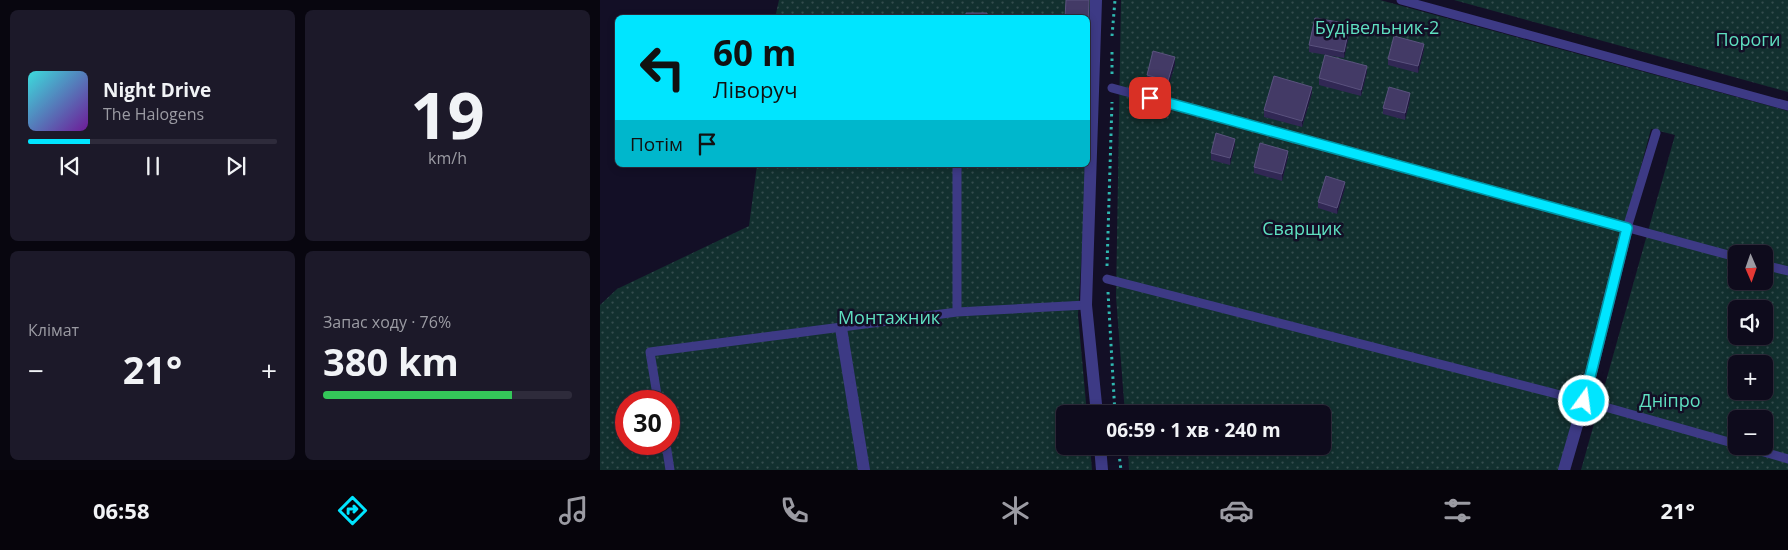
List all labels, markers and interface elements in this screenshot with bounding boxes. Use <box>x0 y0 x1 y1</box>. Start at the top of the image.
park label: Будівельник-2 <box>1315 15 1439 39</box>
park label: Пороги <box>1716 27 1780 51</box>
text: 60 m <box>713 29 796 76</box>
icon: left <box>630 35 695 100</box>
text: 19 <box>410 70 485 158</box>
text: Ліворуч <box>713 74 798 104</box>
text: Night Drive <box>103 77 211 103</box>
pin <box>1129 77 1171 119</box>
icon: arrive <box>1136 84 1164 112</box>
text: The Halogens <box>103 103 204 125</box>
icon: arrive <box>693 130 721 158</box>
text: Потім <box>630 131 683 157</box>
text: km/h <box>428 147 467 169</box>
icon: previous <box>56 152 84 180</box>
icon: pause <box>139 152 167 180</box>
icon: next <box>222 152 250 180</box>
park label: Сварщик <box>1262 216 1342 240</box>
north arrow <box>1728 245 1772 290</box>
map controls <box>1728 245 1773 455</box>
button: sound <box>1728 300 1773 345</box>
park label: Монтажник <box>838 305 941 329</box>
text: Запас ходу · 76% <box>323 311 451 333</box>
text: Клімат <box>28 319 79 341</box>
text: 380 km <box>323 335 459 387</box>
text: 21° <box>123 343 182 395</box>
text: − <box>28 351 44 389</box>
text: + <box>261 351 277 389</box>
button: + <box>1728 355 1773 400</box>
position arrow <box>1557 374 1609 426</box>
park label: Дніпро <box>1639 388 1701 412</box>
speed limit sign: 30 <box>615 390 680 455</box>
button: − <box>1728 410 1773 455</box>
text: 06:59 · 1 хв · 240 m <box>1106 417 1281 443</box>
icon: directions <box>335 493 370 528</box>
icon: music <box>556 493 591 528</box>
icon: phone <box>777 493 812 528</box>
icon: climate <box>998 493 1033 528</box>
icon: car <box>1219 493 1254 528</box>
icon: filters <box>1440 493 1475 528</box>
text: 06:58 <box>93 495 150 525</box>
text: 21° <box>1660 495 1695 525</box>

